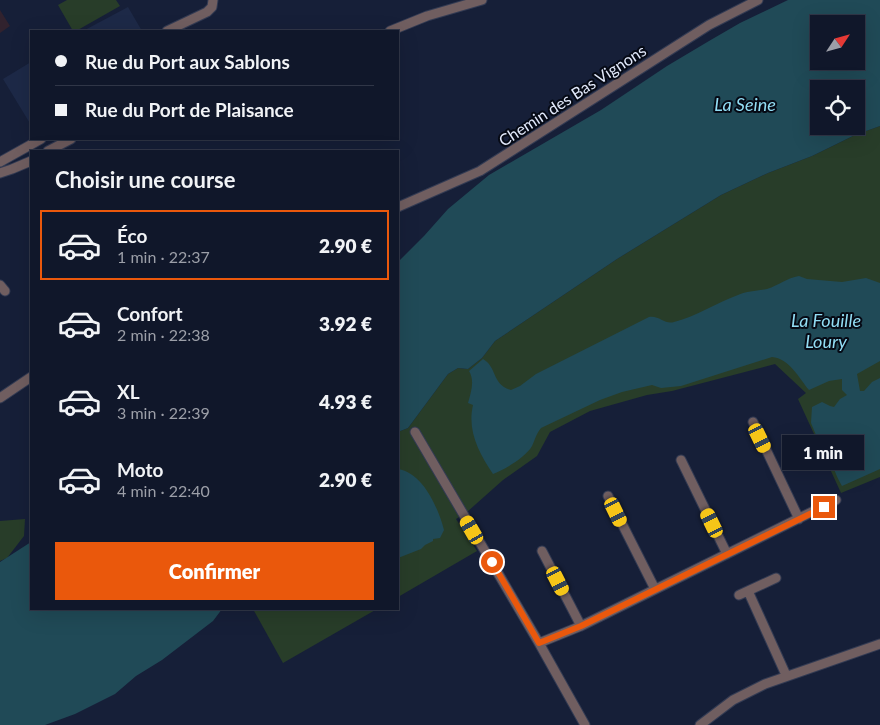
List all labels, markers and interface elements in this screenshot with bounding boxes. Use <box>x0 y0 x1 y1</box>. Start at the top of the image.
north arrow <box>810 15 865 70</box>
map controls <box>810 15 865 135</box>
street label: Chemin des Bas Vignons <box>495 40 649 150</box>
text: Rue du Port aux Sablons <box>85 50 290 73</box>
button: locate <box>810 80 865 135</box>
water label: La Seine <box>714 93 776 115</box>
text: Rue du Port de Plaisance <box>85 98 294 121</box>
text: Choisir une course <box>55 166 236 193</box>
icon: car <box>57 223 102 268</box>
text: Éco <box>117 224 147 247</box>
text: 2.90 € <box>319 234 372 257</box>
text: 1 min · 22:37 <box>117 247 210 266</box>
icon: car <box>57 301 102 346</box>
text: Confort <box>117 302 182 325</box>
water label: La Fouille Loury <box>791 309 861 352</box>
text: 3.92 € <box>319 312 372 335</box>
text: 2 min · 22:38 <box>117 325 210 344</box>
icon: car <box>57 379 102 424</box>
text: XL <box>117 380 140 403</box>
text: 4.93 € <box>319 390 372 413</box>
text: 3 min · 22:39 <box>117 403 210 422</box>
car <box>746 421 773 455</box>
callout: 1 min <box>783 434 865 470</box>
text: 1 min <box>803 443 843 462</box>
icon: car <box>57 457 102 502</box>
text: Moto <box>117 458 163 481</box>
text: 2.90 € <box>319 468 372 491</box>
text: 4 min · 22:40 <box>117 481 210 500</box>
car <box>602 495 629 529</box>
route end <box>813 496 835 518</box>
car <box>698 506 725 540</box>
car <box>458 513 485 547</box>
button: Confirmer <box>55 542 374 600</box>
route start <box>481 551 503 573</box>
car <box>544 564 571 598</box>

